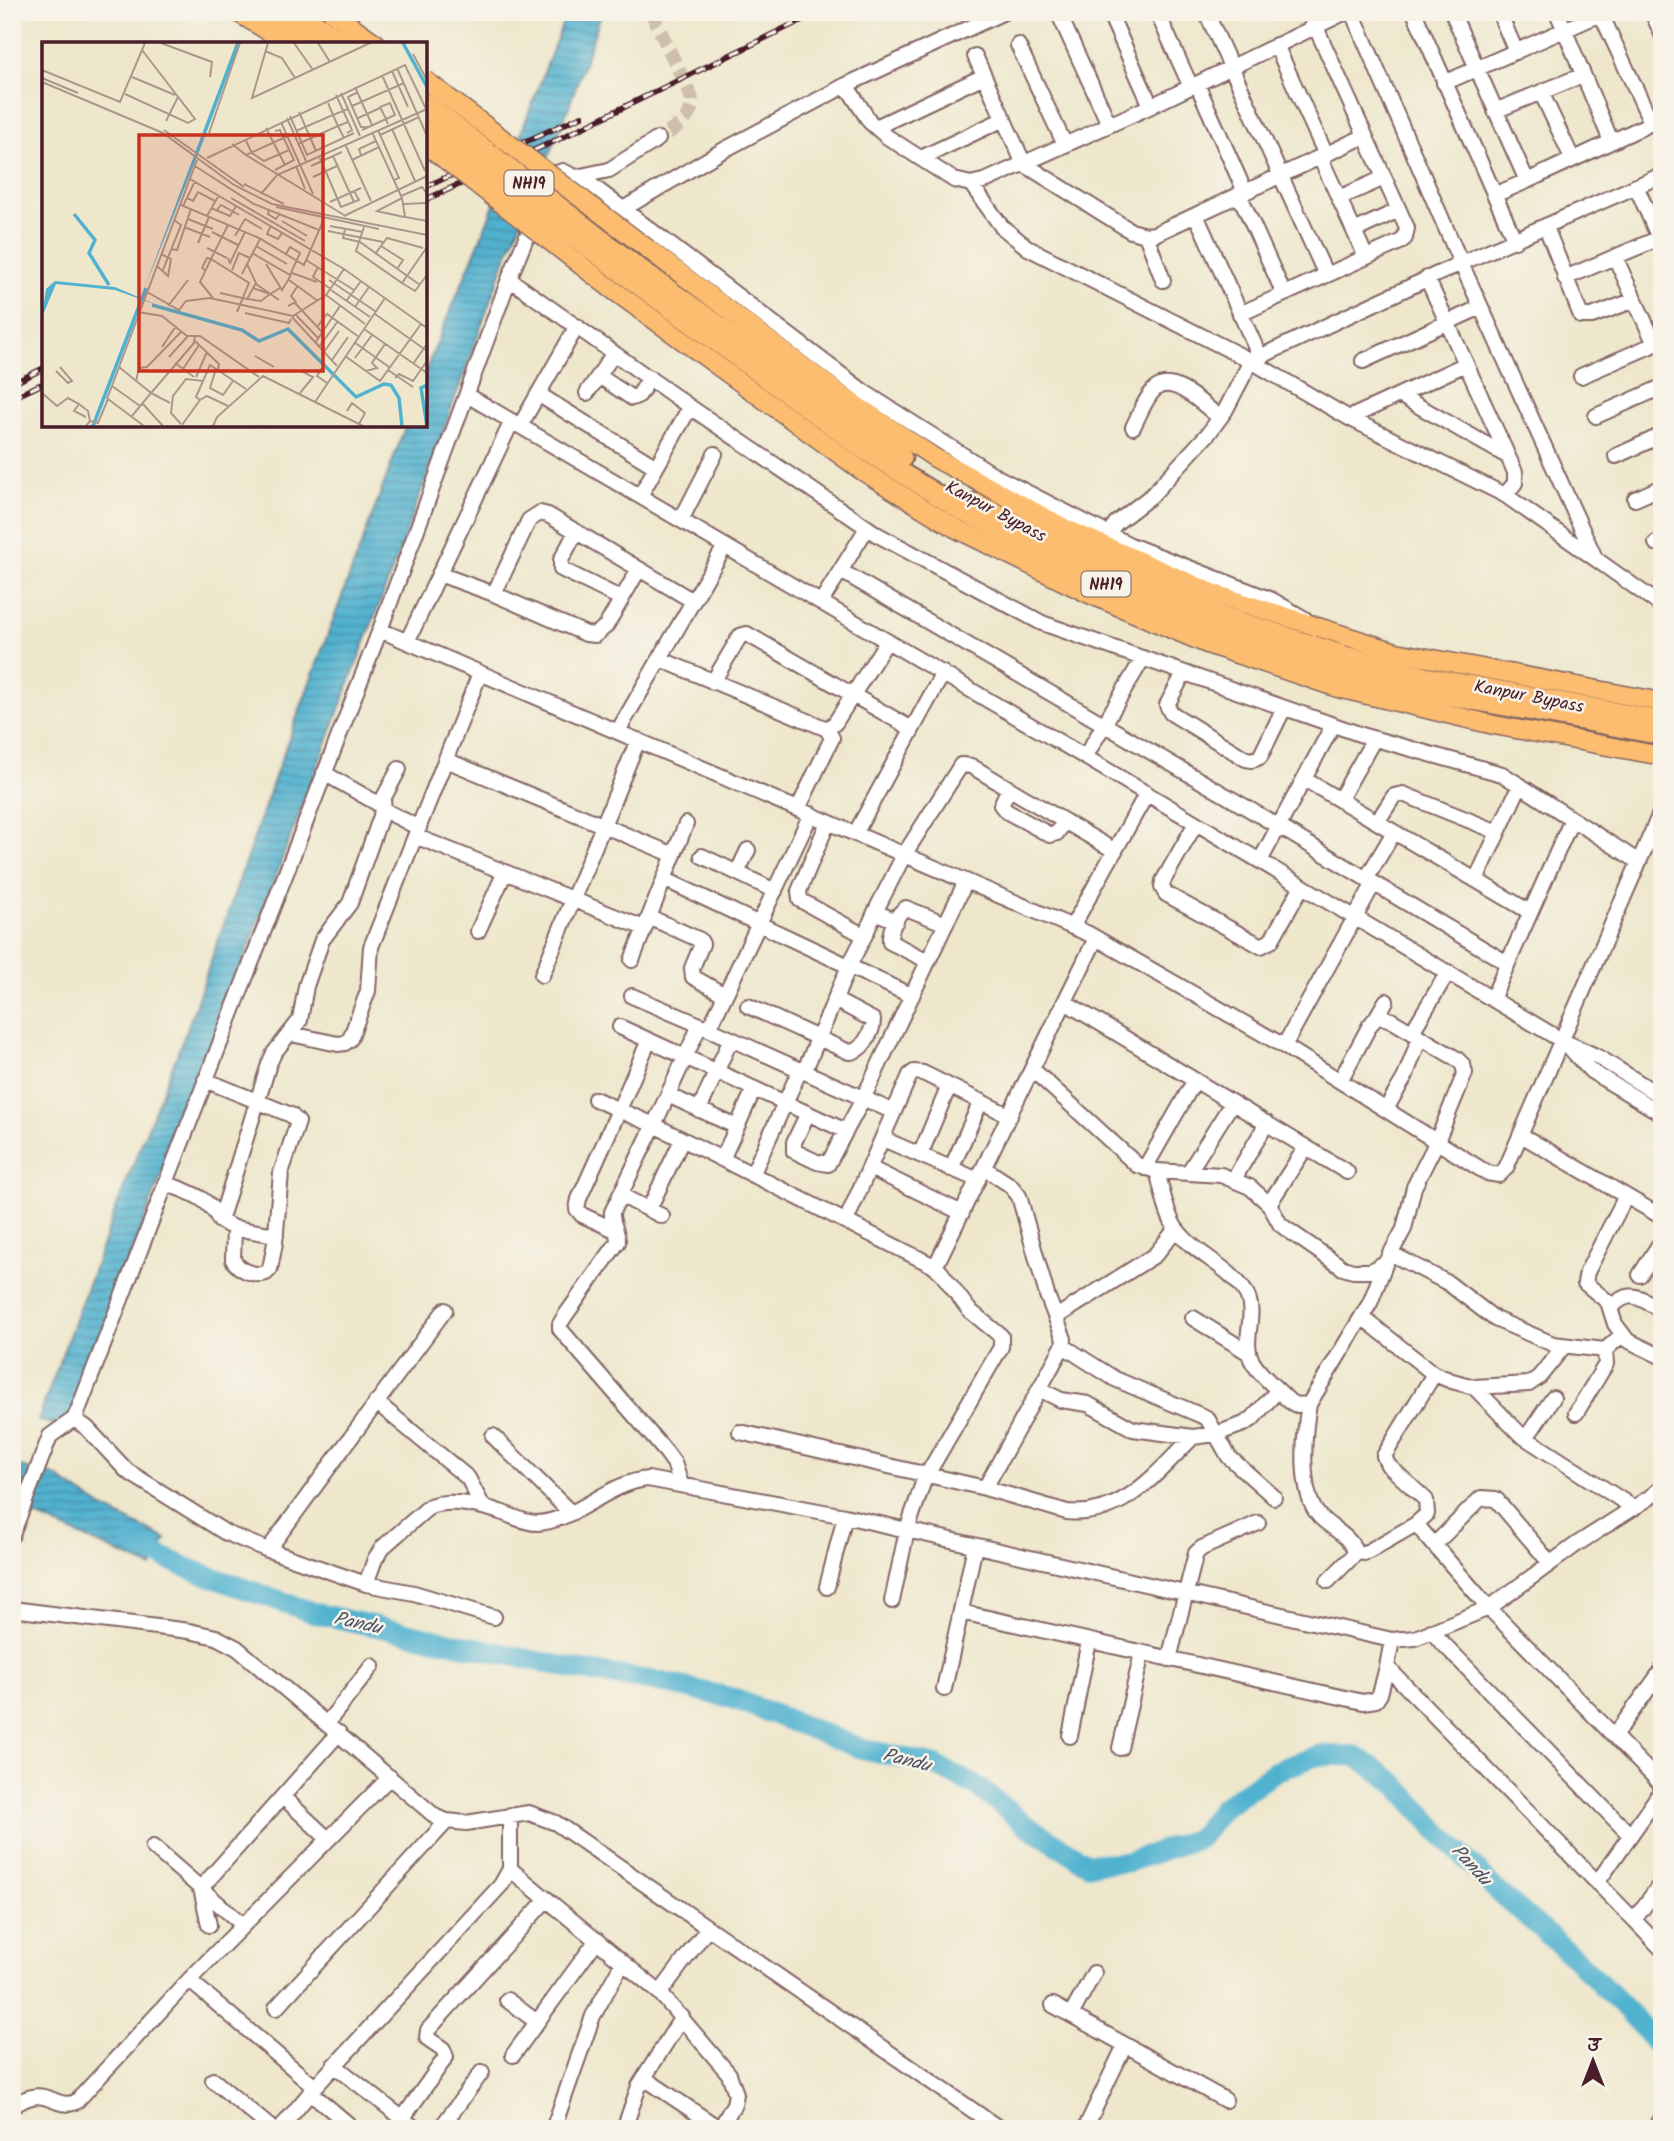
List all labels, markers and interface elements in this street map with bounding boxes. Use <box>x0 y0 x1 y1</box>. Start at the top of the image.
inset map <box>42 42 427 427</box>
road number: NH19 <box>504 170 554 196</box>
street label: Kanpur Bypass <box>939 473 1052 551</box>
road number: NH19 <box>1082 572 1130 596</box>
street label: Kanpur Bypass <box>1471 673 1586 722</box>
water label: Pandu <box>331 1604 386 1644</box>
water label: Pandu <box>880 1741 935 1782</box>
water label: Pandu <box>1443 1838 1499 1894</box>
north arrow <box>1558 2025 1628 2096</box>
text: उ <box>1587 2031 1603 2061</box>

